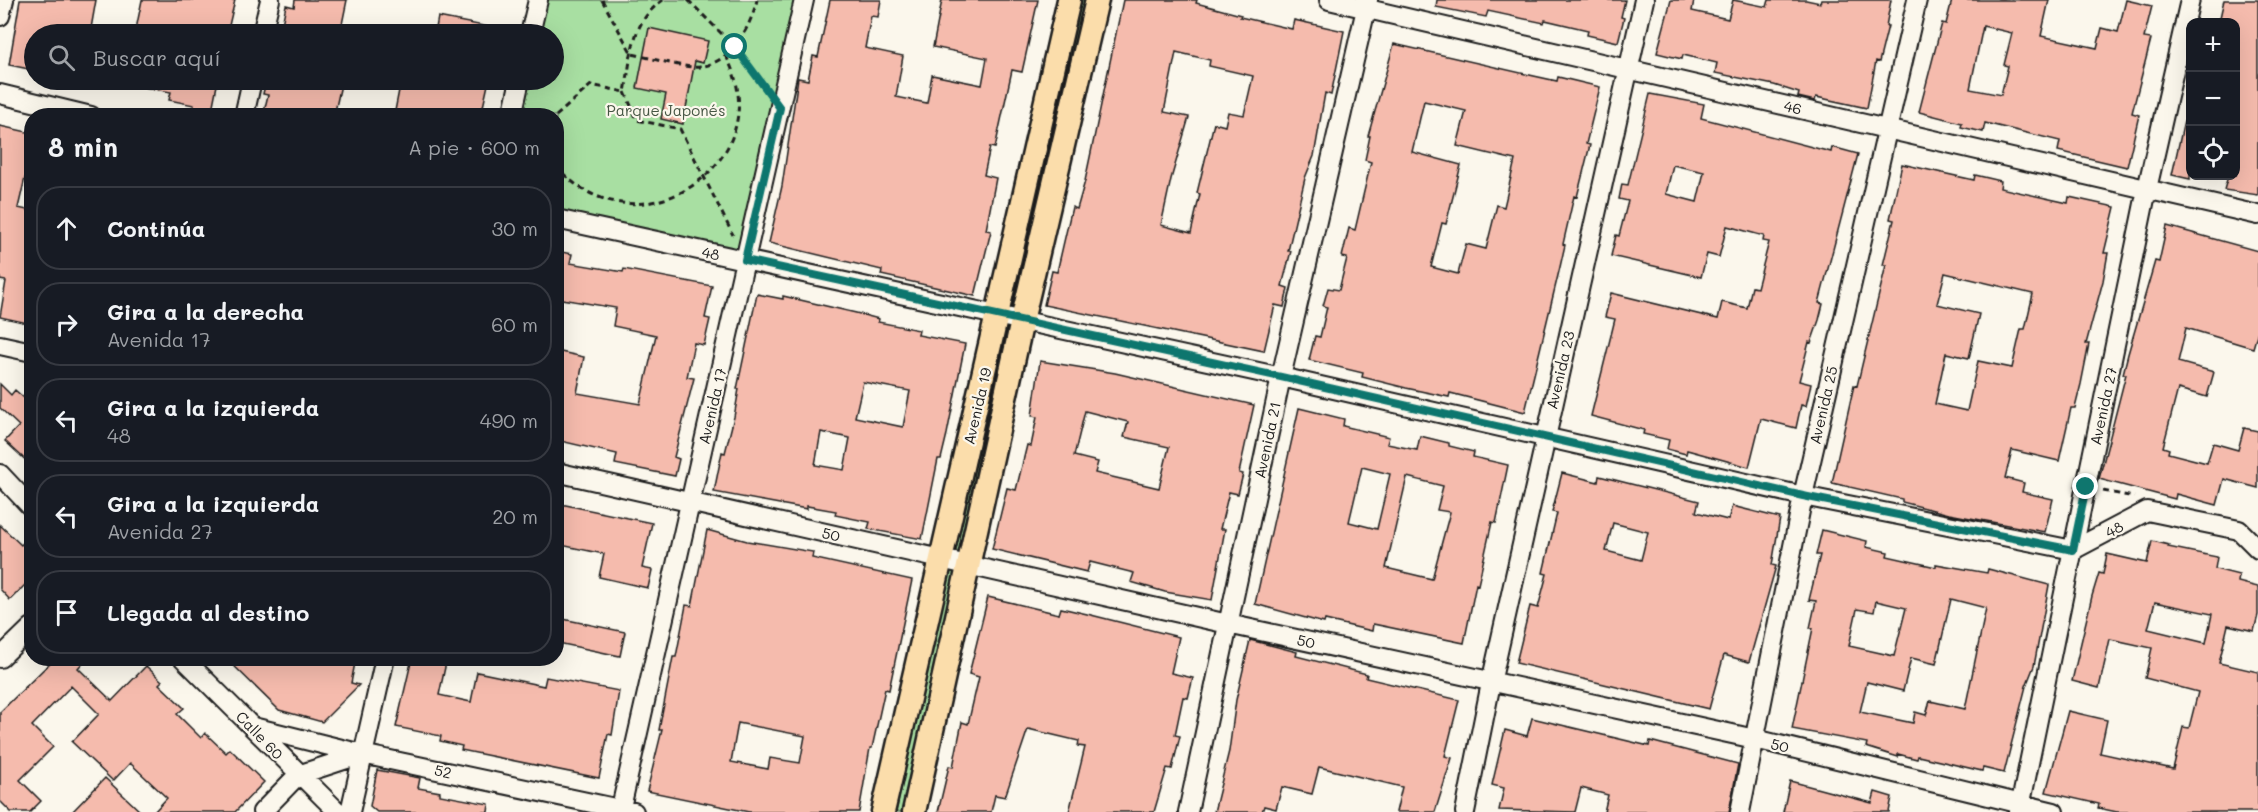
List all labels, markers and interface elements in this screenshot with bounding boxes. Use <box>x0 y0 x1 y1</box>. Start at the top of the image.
map controls <box>2186 18 2240 180</box>
button: + <box>2186 18 2240 72</box>
search box <box>24 24 564 90</box>
route start <box>721 33 747 59</box>
icon: search <box>45 41 78 74</box>
text: Buscar aquí <box>93 43 221 72</box>
button: − <box>2186 72 2240 126</box>
street label: 46 <box>1782 95 1804 119</box>
park label: Parque Japonés <box>607 100 725 120</box>
button: locate <box>2186 126 2240 180</box>
text: 8 min <box>48 130 118 164</box>
text: A pie · 600 m <box>408 134 540 160</box>
icon: ahead <box>50 212 83 245</box>
text: Continúa <box>107 214 205 243</box>
text: 30 m <box>492 215 538 241</box>
street label: 48 <box>700 241 722 265</box>
text: Gira a la derecha <box>107 297 304 326</box>
icon: right <box>50 308 83 341</box>
text: 60 m <box>491 311 538 337</box>
text: Avenida 17 <box>107 326 211 352</box>
street label: Avenida 23 <box>1541 329 1579 411</box>
street label: Avenida 25 <box>1804 364 1842 446</box>
street label: Avenida 27 <box>2085 365 2121 447</box>
street label: Avenida 17 <box>694 366 730 446</box>
street label: Avenida 19 <box>958 366 996 446</box>
text: Gira a la izquierda <box>107 393 319 422</box>
street label: Avenida 21 <box>1249 400 1285 480</box>
icon: left <box>50 404 83 437</box>
text: 490 m <box>480 407 538 433</box>
text: 48 <box>107 422 131 448</box>
route end <box>2072 473 2098 499</box>
text: Gira a la izquierda <box>107 489 319 518</box>
icon: left <box>50 500 83 533</box>
text: 20 m <box>492 503 538 529</box>
street label: 48 <box>2101 516 2127 542</box>
text: Avenida 27 <box>107 518 213 544</box>
street label: 50 <box>820 522 842 546</box>
icon: arrive <box>50 596 83 629</box>
text: Llegada al destino <box>107 598 309 627</box>
street label: 50 <box>1295 629 1317 653</box>
street label: Calle 60 <box>232 706 288 764</box>
street label: 50 <box>1769 733 1791 757</box>
street label: 52 <box>433 759 453 783</box>

